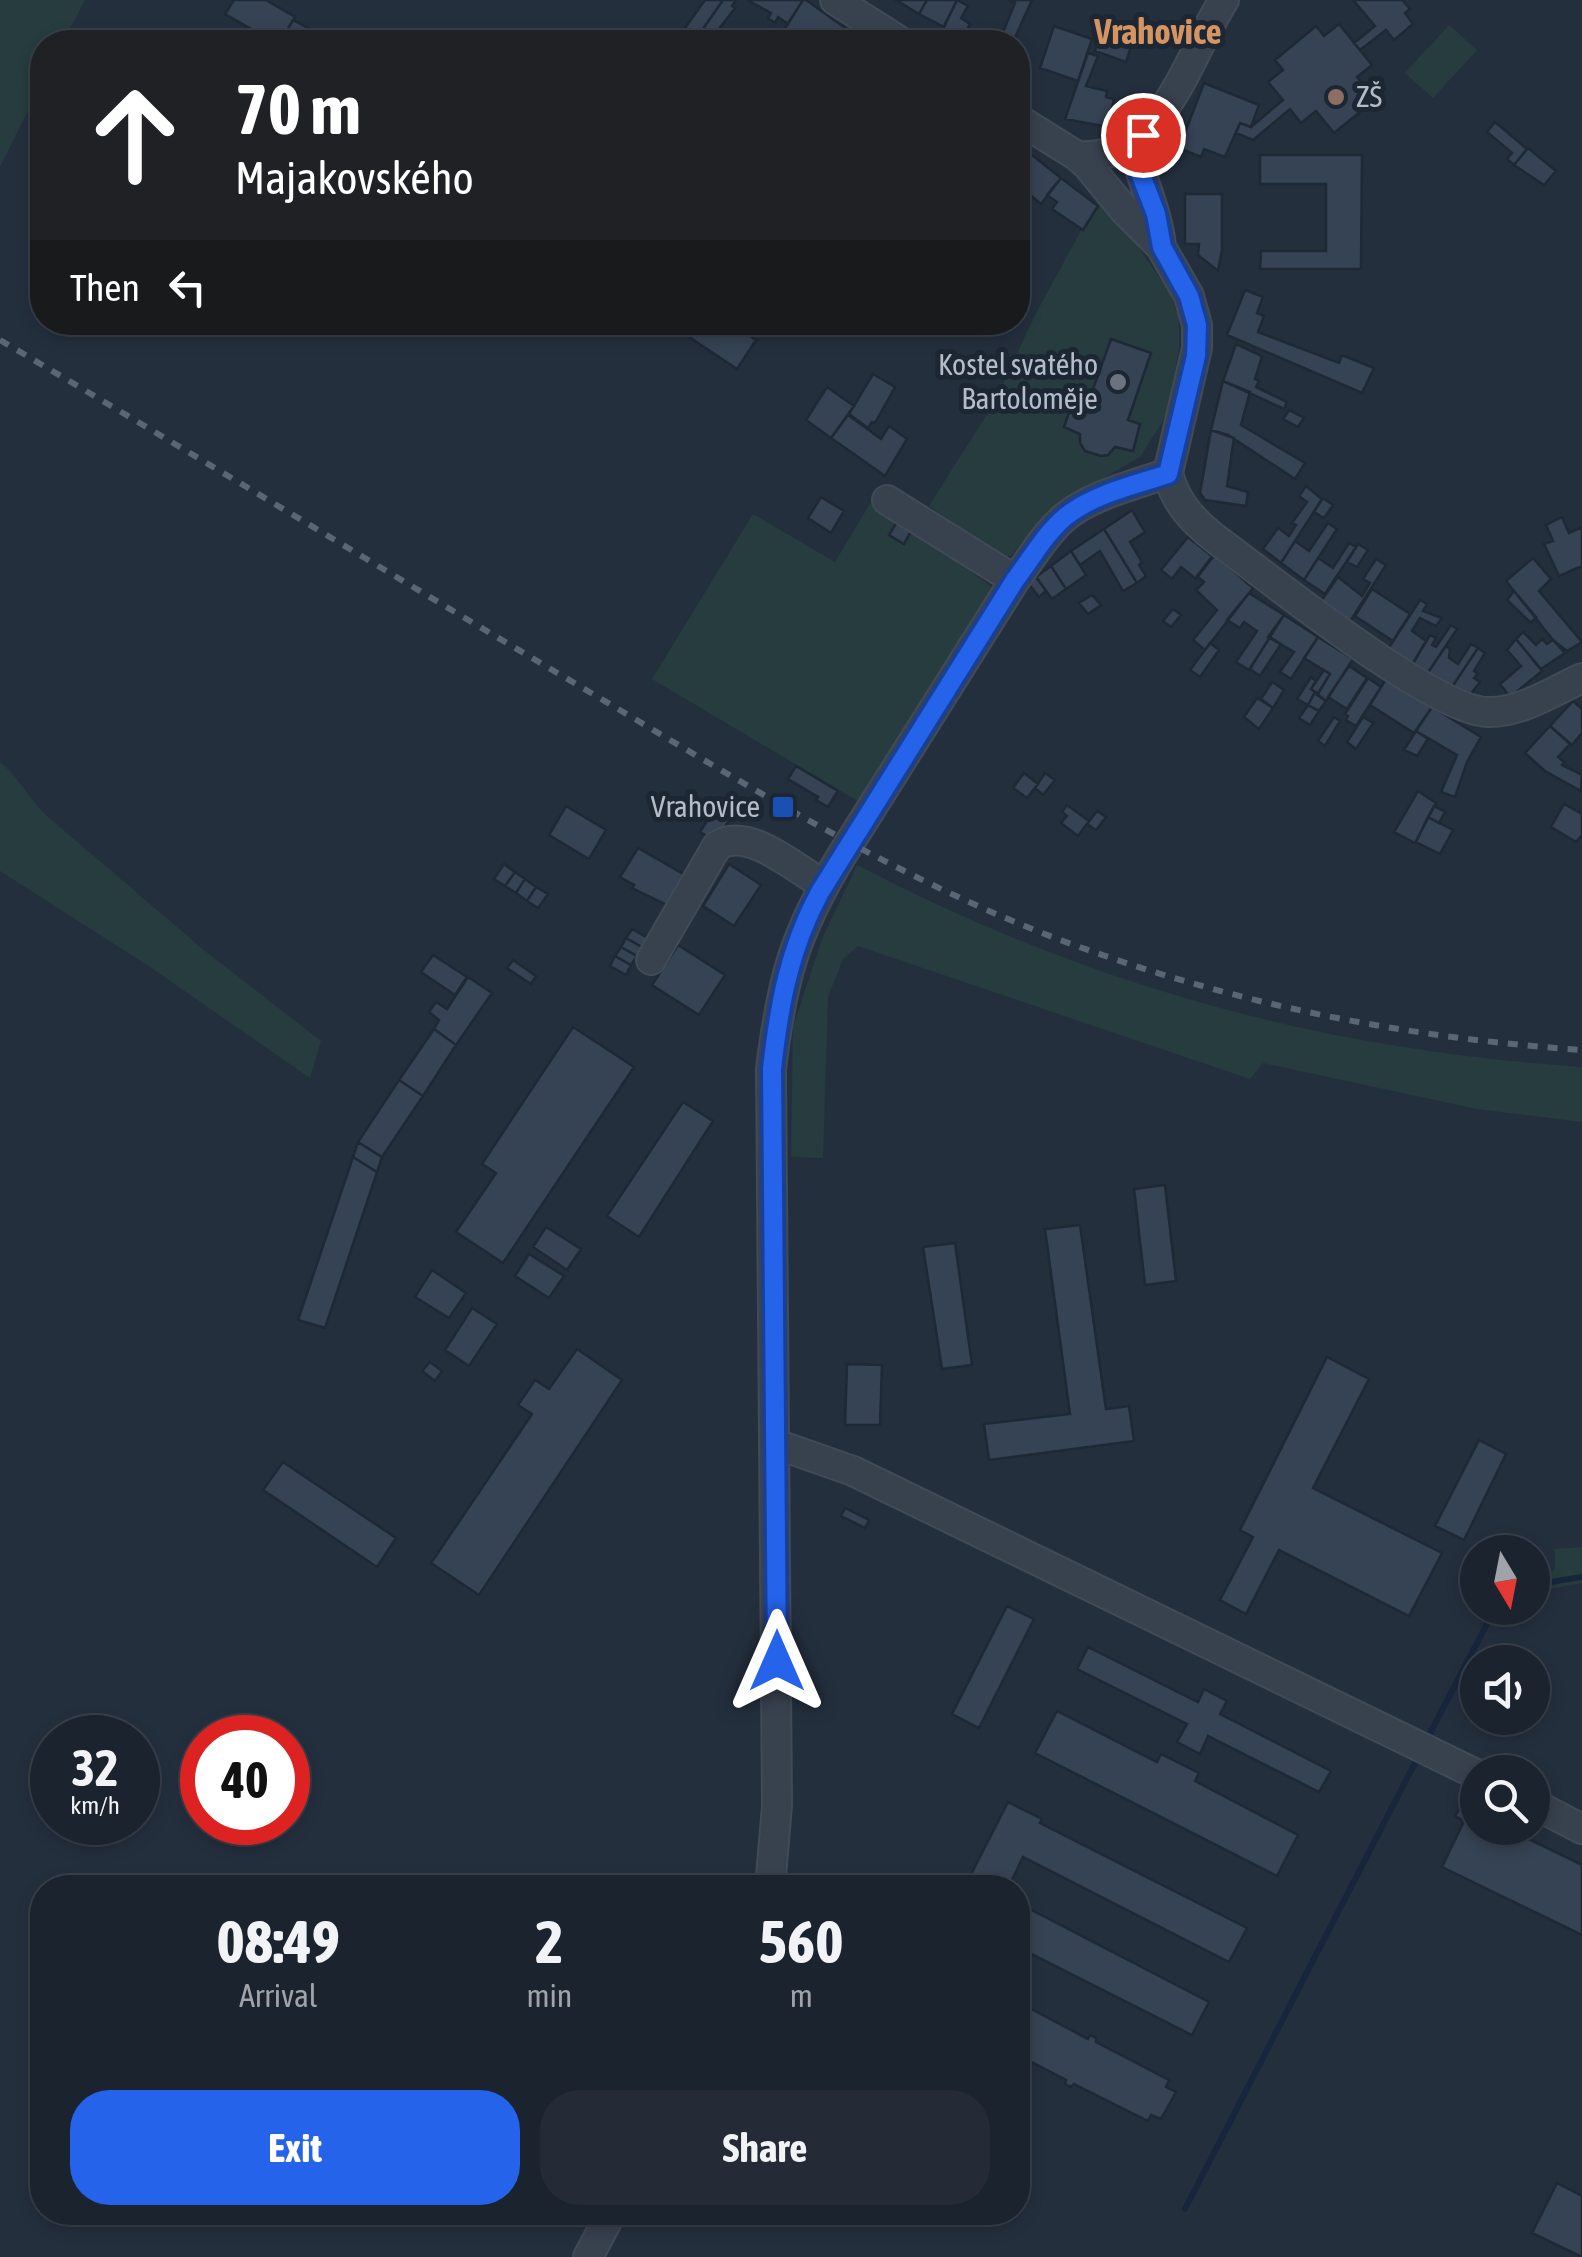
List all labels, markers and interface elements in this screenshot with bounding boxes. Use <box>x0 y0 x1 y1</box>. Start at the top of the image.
district label: Vrahovice <box>1093 11 1222 51</box>
text: 70 m <box>235 69 361 149</box>
icon: ahead <box>70 70 200 200</box>
place label: ZŠ <box>1356 79 1382 113</box>
marker: ZŠ <box>1325 86 1347 108</box>
pin <box>1101 93 1186 178</box>
icon: arrive <box>1116 108 1171 163</box>
text: Majakovského <box>235 152 474 204</box>
icon: left <box>160 260 215 315</box>
text: Then <box>70 266 140 309</box>
place label: Kostel svatého Bartoloměje <box>938 347 1098 415</box>
marker: Kostel svatého Bartoloměje <box>1107 371 1129 393</box>
place label: Vrahovice <box>651 789 760 823</box>
marker: Vrahovice <box>770 794 796 820</box>
north arrow <box>1460 1535 1550 1625</box>
map controls <box>1460 1535 1550 1845</box>
position arrow <box>725 1609 829 1713</box>
button: sound <box>1460 1645 1550 1735</box>
speed limit sign: 40 <box>180 1715 310 1845</box>
text: 32 <box>71 1739 118 1797</box>
button: search <box>1460 1755 1550 1845</box>
text: km/h <box>70 1791 120 1819</box>
text: 08:49 <box>216 1907 340 1976</box>
text: 2 <box>535 1907 564 1976</box>
text: 560 <box>759 1907 843 1976</box>
text: Arrival <box>239 1977 317 2014</box>
text: min <box>526 1977 572 2014</box>
text: m <box>790 1977 813 2014</box>
button: Exit <box>70 2090 520 2205</box>
button: Share <box>540 2090 990 2205</box>

